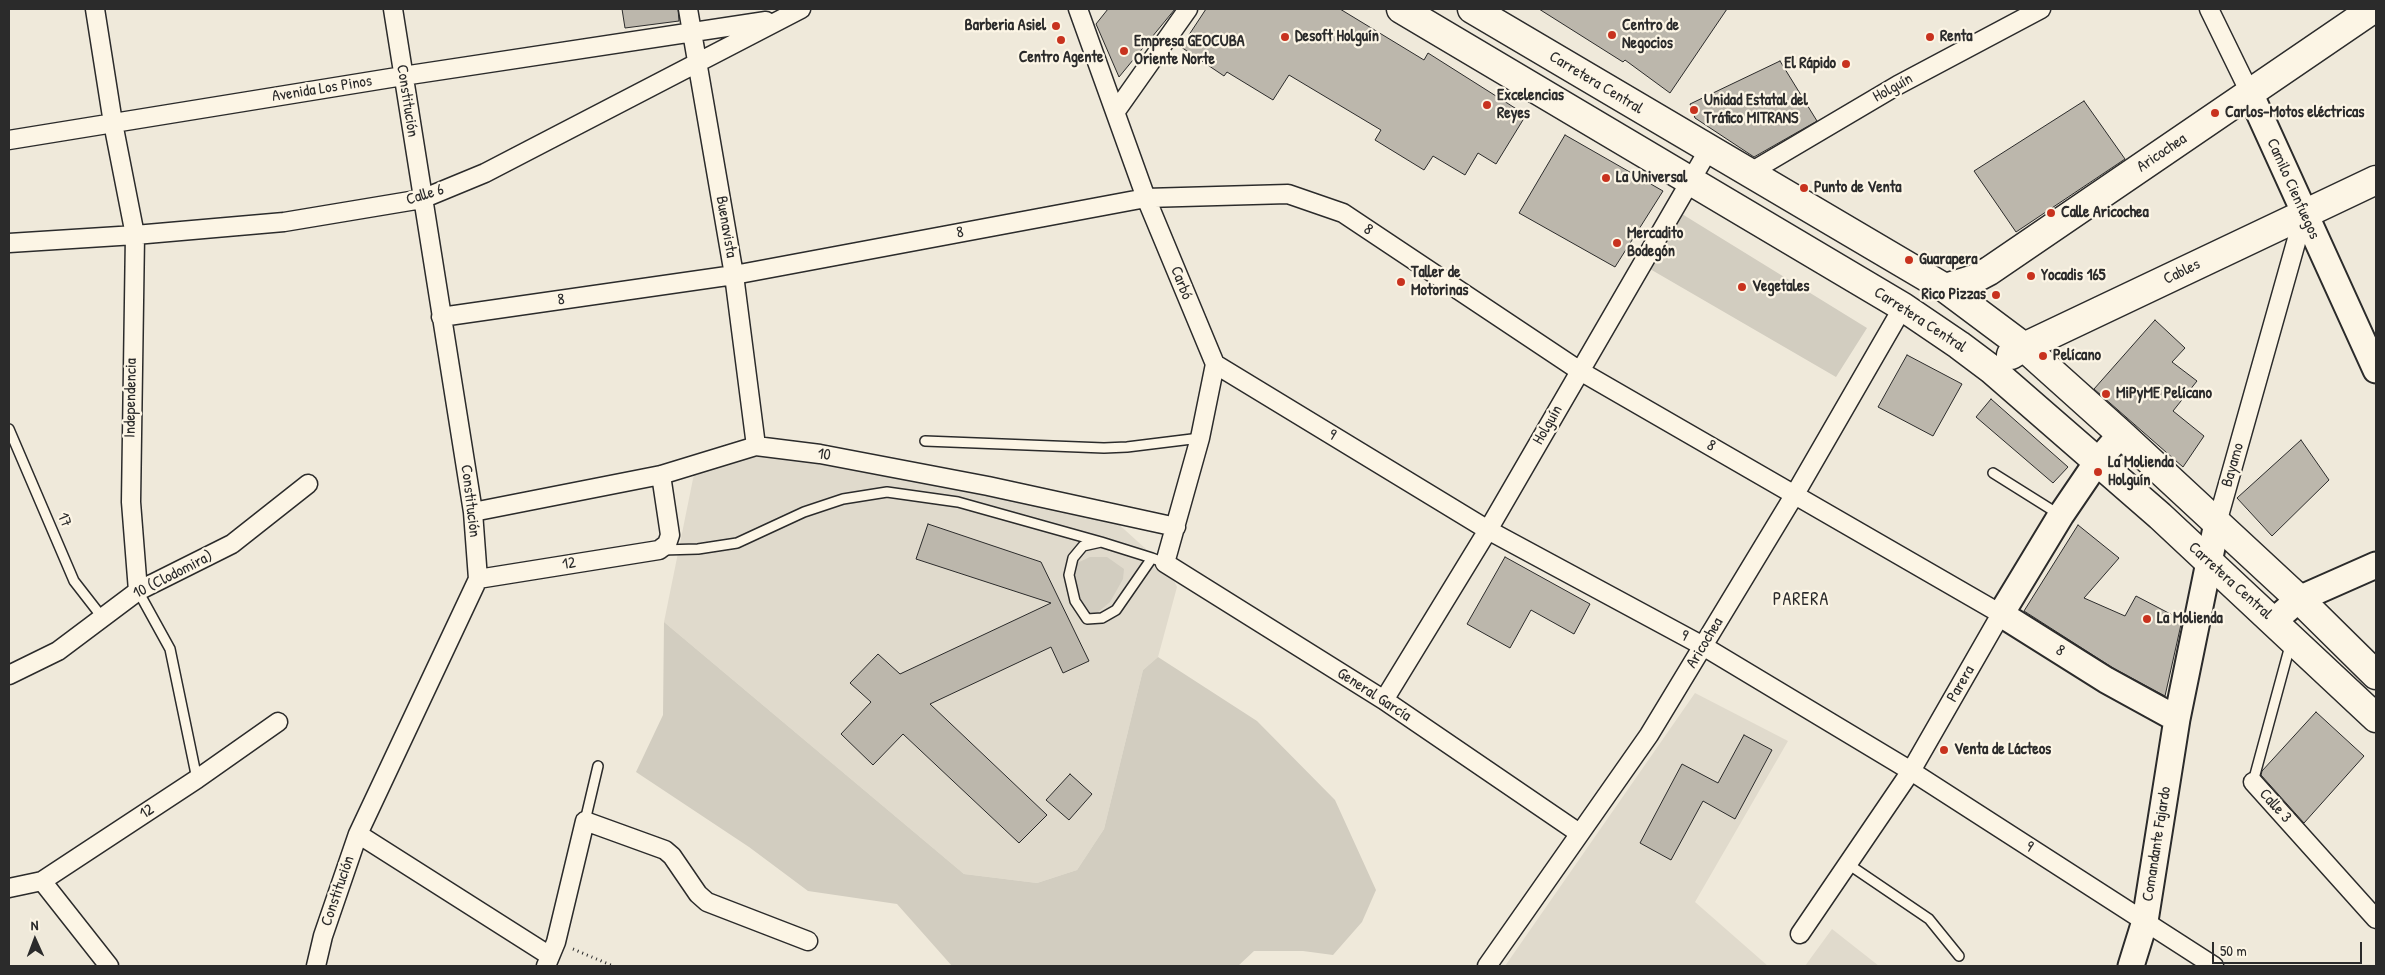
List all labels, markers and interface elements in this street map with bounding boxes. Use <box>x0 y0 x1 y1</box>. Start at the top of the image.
place label: Barberia Asiel <box>965 16 1046 36</box>
place label: Centro de Negocios <box>1622 16 1679 54</box>
marker: Barberia Asiel <box>1050 20 1062 32</box>
place label: Desoft Holguín <box>1295 27 1379 47</box>
place label: Renta <box>1940 27 1973 47</box>
marker: Centro de Negocios <box>1606 29 1618 41</box>
marker: Desoft Holguín <box>1279 31 1291 43</box>
marker: Renta <box>1924 31 1936 43</box>
place label: Empresa GEOCUBA Oriente Norte <box>1134 32 1245 70</box>
marker: Centro Agente <box>1055 34 1067 46</box>
marker: Empresa GEOCUBA Oriente Norte <box>1118 45 1130 57</box>
street label: Carretera Central <box>1546 47 1646 119</box>
place label: Centro Agente <box>1019 48 1103 68</box>
place label: El Rápido <box>1784 54 1836 74</box>
marker: El Rápido <box>1840 58 1852 70</box>
street label: Constitución <box>392 63 422 139</box>
street label: Holguín <box>1870 69 1916 107</box>
street label: Avenida Los Pinos <box>271 72 373 106</box>
place label: Excelencias Reyes <box>1497 86 1564 124</box>
place label: Unidad Estatal del Tráfico MITRANS <box>1704 91 1808 129</box>
marker: Excelencias Reyes <box>1481 99 1493 111</box>
place label: Carlos-Motos eléctricas <box>2225 103 2364 123</box>
marker: Unidad Estatal del Tráfico MITRANS <box>1688 104 1700 116</box>
marker: Carlos-Motos eléctricas <box>2209 107 2221 119</box>
street label: Aricochea <box>2134 129 2190 177</box>
street label: Camilo Cienfuegos <box>2262 136 2324 242</box>
place label: La Universal <box>1616 168 1687 188</box>
marker: La Universal <box>1600 172 1612 184</box>
place label: Punto de Venta <box>1814 178 1902 198</box>
street label: Calle 6 <box>404 180 446 210</box>
marker: Punto de Venta <box>1798 182 1810 194</box>
street label: Buenavista <box>711 195 741 259</box>
place label: Calle Aricochea <box>2061 203 2149 223</box>
marker: Calle Aricochea <box>2045 207 2057 219</box>
street label: 8 <box>1360 220 1376 240</box>
street label: 8 <box>955 223 965 243</box>
place label: Mercadito Bodegón <box>1627 224 1683 262</box>
marker: Mercadito Bodegón <box>1611 237 1623 249</box>
place label: Guarapera <box>1919 250 1977 270</box>
marker: Guarapera <box>1903 254 1915 266</box>
street label: Cables <box>2161 255 2203 289</box>
place label: Taller de Motorinas <box>1411 263 1468 301</box>
street label: Carbó <box>1166 264 1196 302</box>
place label: Yocadis 165 <box>2041 266 2106 286</box>
marker: Yocadis 165 <box>2025 270 2037 282</box>
marker: Taller de Motorinas <box>1395 276 1407 288</box>
place label: Vegetales <box>1752 277 1809 297</box>
marker: Vegetales <box>1736 281 1748 293</box>
street label: Carretera Central <box>1870 283 1970 357</box>
place label: Rico Pizzas <box>1921 285 1986 305</box>
marker: Rico Pizzas <box>1990 289 2002 301</box>
street label: 8 <box>556 290 566 310</box>
place label: Pelícano <box>2053 346 2101 366</box>
marker: Pelícano <box>2037 350 2049 362</box>
street label: Independencia <box>121 358 141 438</box>
place label: MiPyME Pelícano <box>2116 384 2212 404</box>
marker: MiPyME Pelícano <box>2100 388 2112 400</box>
street label: Holguín <box>1529 402 1567 448</box>
street label: 9 <box>1325 425 1339 445</box>
street label: 8 <box>1703 436 1719 456</box>
street label: Bayamo <box>2218 441 2248 489</box>
street label: 10 <box>816 445 832 465</box>
place label: La Molienda Holguín <box>2108 453 2174 491</box>
street label: Constitución <box>456 464 484 538</box>
marker: La Molienda Holguín <box>2092 466 2104 478</box>
street label: 17 <box>52 510 76 530</box>
street label: Carretera Central <box>2184 538 2276 624</box>
street label: 10 (Clodomira) <box>130 547 216 603</box>
street label: 12 <box>561 553 577 575</box>
district label: PARERA <box>1772 589 1830 611</box>
place label: La Molienda <box>2157 609 2223 629</box>
marker: La Molienda <box>2141 613 2153 625</box>
street label: Aricochea <box>1682 614 1728 672</box>
street label: 9 <box>1677 626 1691 646</box>
street label: 8 <box>2052 641 2068 661</box>
street label: Parera <box>1943 662 1979 706</box>
street label: General García <box>1333 664 1415 726</box>
place label: Venta de Lácteos <box>1954 740 2051 760</box>
marker: Venta de Lácteos <box>1938 744 1950 756</box>
street label: Comandante Fajardo <box>2138 785 2176 903</box>
street label: Calle 3 <box>2255 785 2295 827</box>
street label: 12 <box>136 800 158 824</box>
street label: 9 <box>2021 837 2037 857</box>
street label: Constitución <box>317 853 359 929</box>
north arrow <box>10 915 60 965</box>
text: N <box>30 915 39 934</box>
scale bar <box>2215 932 2365 964</box>
text: 50 m <box>2220 940 2247 961</box>

